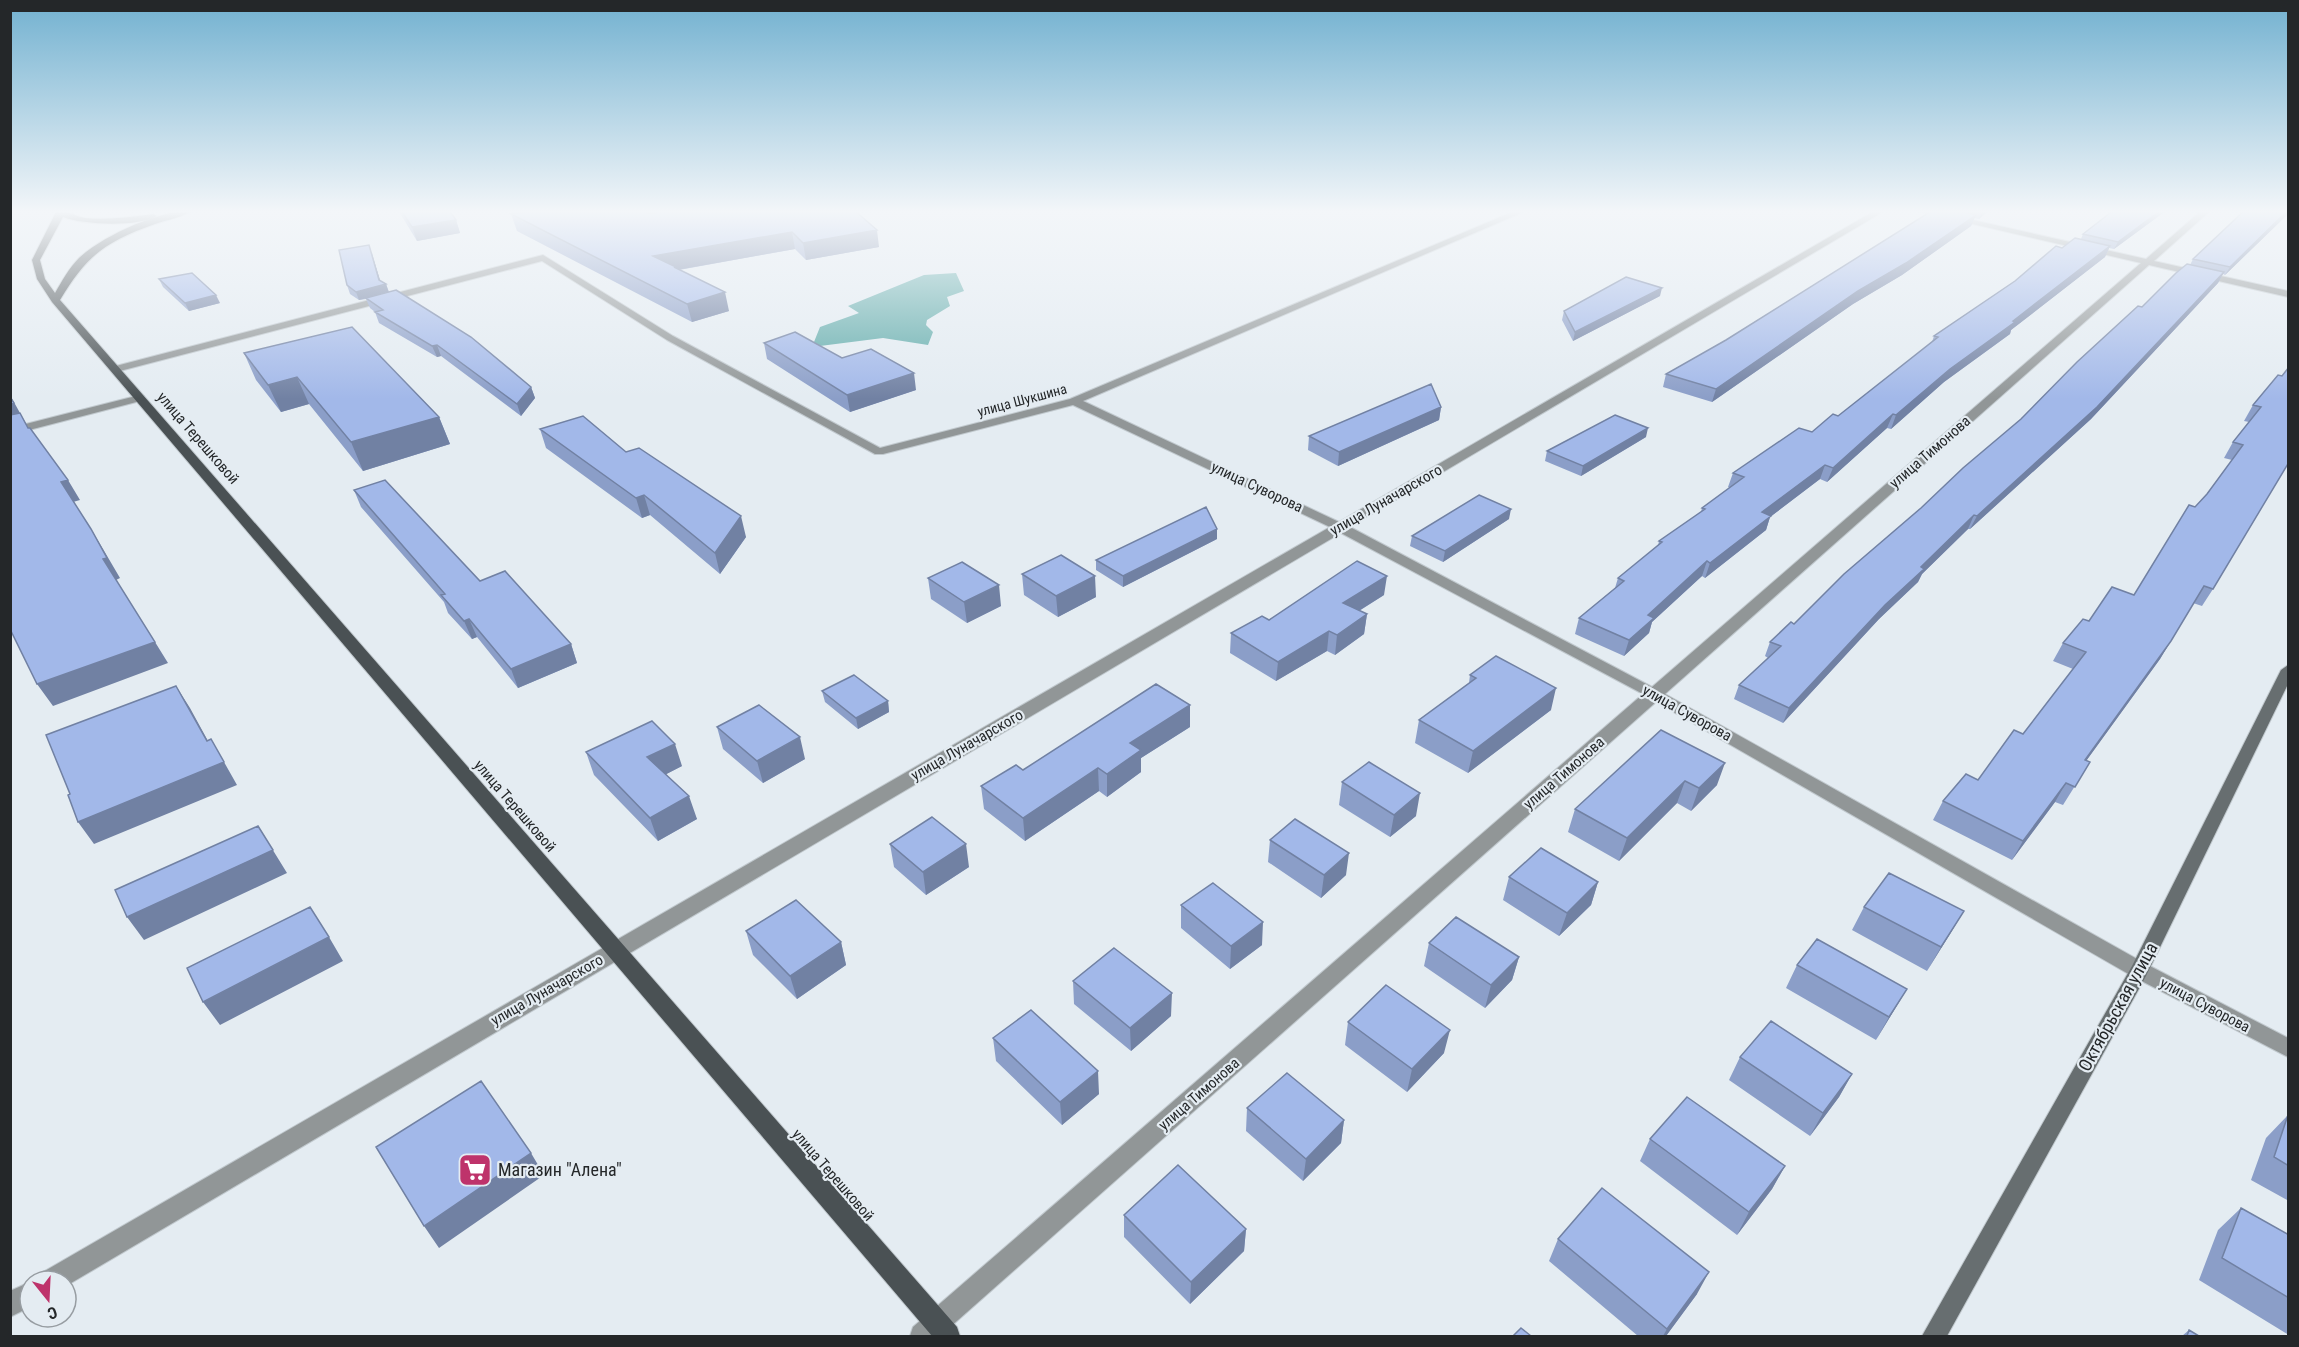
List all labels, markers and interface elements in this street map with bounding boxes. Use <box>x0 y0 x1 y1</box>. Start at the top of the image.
street label: улица Шукшина <box>976 380 1068 420</box>
street label: улица Терешковой <box>153 388 243 488</box>
street label: улица Тимонова <box>1886 412 1974 492</box>
street label: улица Суворова <box>1208 458 1306 516</box>
street label: улица Луначарского <box>1327 461 1445 539</box>
street label: улица Суворова <box>1639 681 1735 745</box>
street label: улица Луначарского <box>908 706 1026 784</box>
street label: улица Тимонова <box>1520 733 1608 813</box>
street label: улица Терешковой <box>470 756 560 856</box>
street label: Октябрьская улица <box>2074 939 2162 1075</box>
street label: улица Луначарского <box>488 951 606 1029</box>
street label: улица Суворова <box>2157 974 2253 1036</box>
street label: улица Тимонова <box>1155 1054 1243 1134</box>
street label: улица Терешковой <box>788 1125 878 1225</box>
supermarket icon: Магазин "Алена" <box>457 1152 493 1188</box>
place label: Магазин "Алена" <box>498 1159 622 1180</box>
north arrow <box>18 1269 78 1329</box>
text: С <box>45 1302 60 1323</box>

